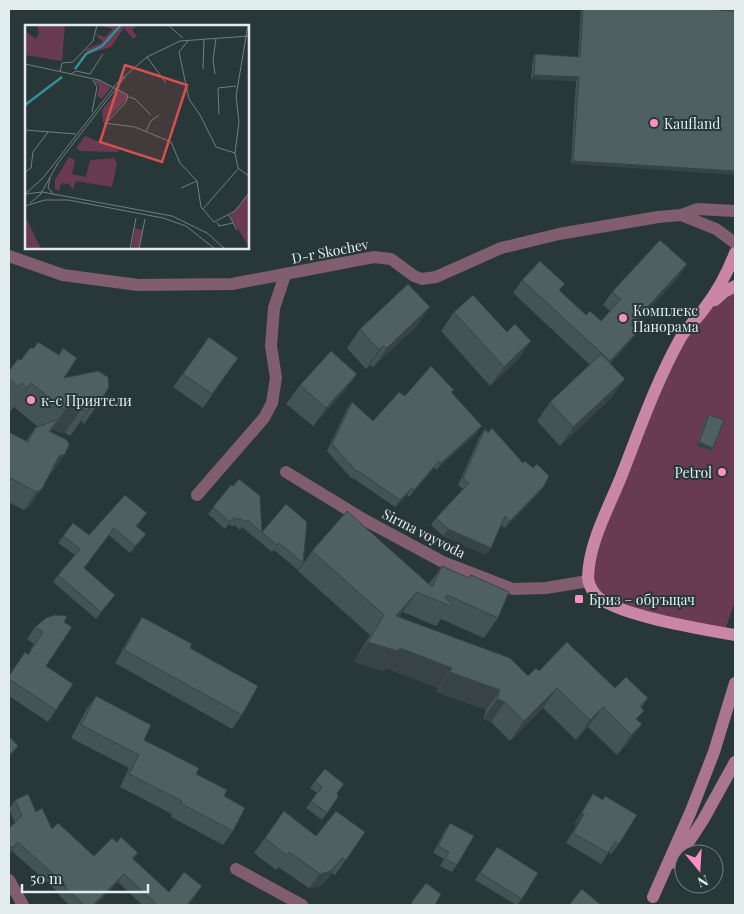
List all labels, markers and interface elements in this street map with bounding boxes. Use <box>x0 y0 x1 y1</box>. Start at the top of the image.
inset map <box>25 25 249 249</box>
place label: Kaufland <box>664 114 720 133</box>
marker: Kaufland <box>648 117 660 129</box>
street label: D-r Skochev <box>290 234 370 268</box>
place label: Комплекс Панорама <box>633 301 699 336</box>
marker: Комплекс Панорама <box>617 312 629 324</box>
place label: к-с Приятели <box>41 391 132 410</box>
marker: к-с Приятели <box>25 394 37 406</box>
place label: Petrol <box>674 463 712 482</box>
marker: Petrol <box>716 466 728 478</box>
street label: Sirma voyvoda <box>379 504 469 562</box>
place label: Бриз – обръщач <box>589 590 695 609</box>
marker: Бриз – обръщач <box>573 593 585 605</box>
north arrow <box>674 844 724 894</box>
scale bar <box>22 862 149 894</box>
text: 50 m <box>30 868 63 888</box>
text: N <box>695 871 711 892</box>

